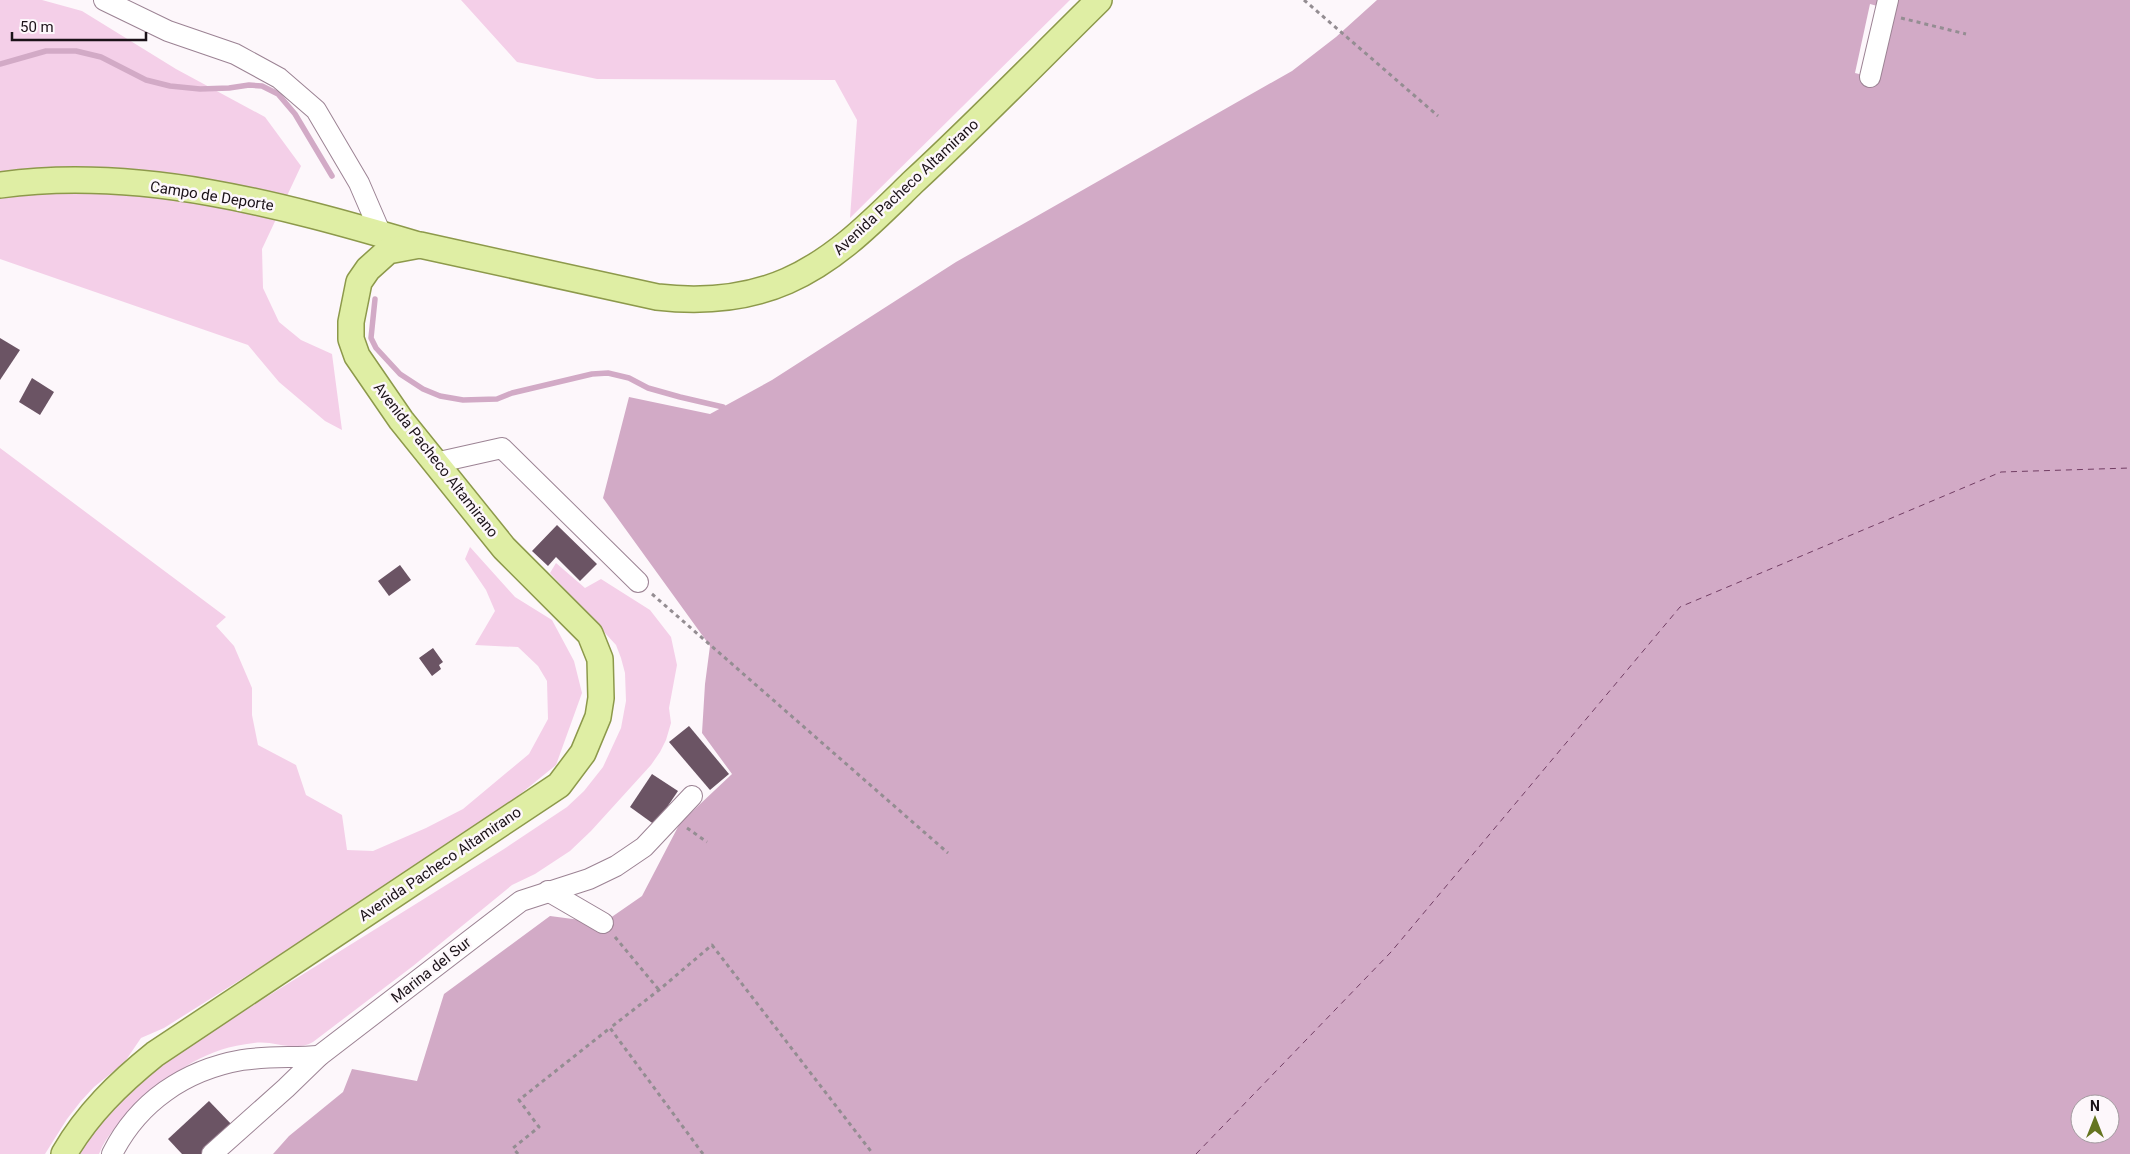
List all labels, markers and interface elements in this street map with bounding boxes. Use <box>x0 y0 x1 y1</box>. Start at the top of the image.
scale bar <box>12 10 146 42</box>
text: 50 m <box>20 18 54 36</box>
street label: Avenida Pacheco Altamirano <box>830 115 982 259</box>
street label: Campo de Deporte <box>149 177 275 215</box>
street label: Avenida Pacheco Altamirano <box>370 379 502 541</box>
street label: Avenida Pacheco Altamirano <box>356 803 524 925</box>
street label: Marina del Sur <box>388 933 474 1007</box>
north arrow <box>2070 1094 2120 1144</box>
text: N <box>2090 1098 2100 1114</box>

